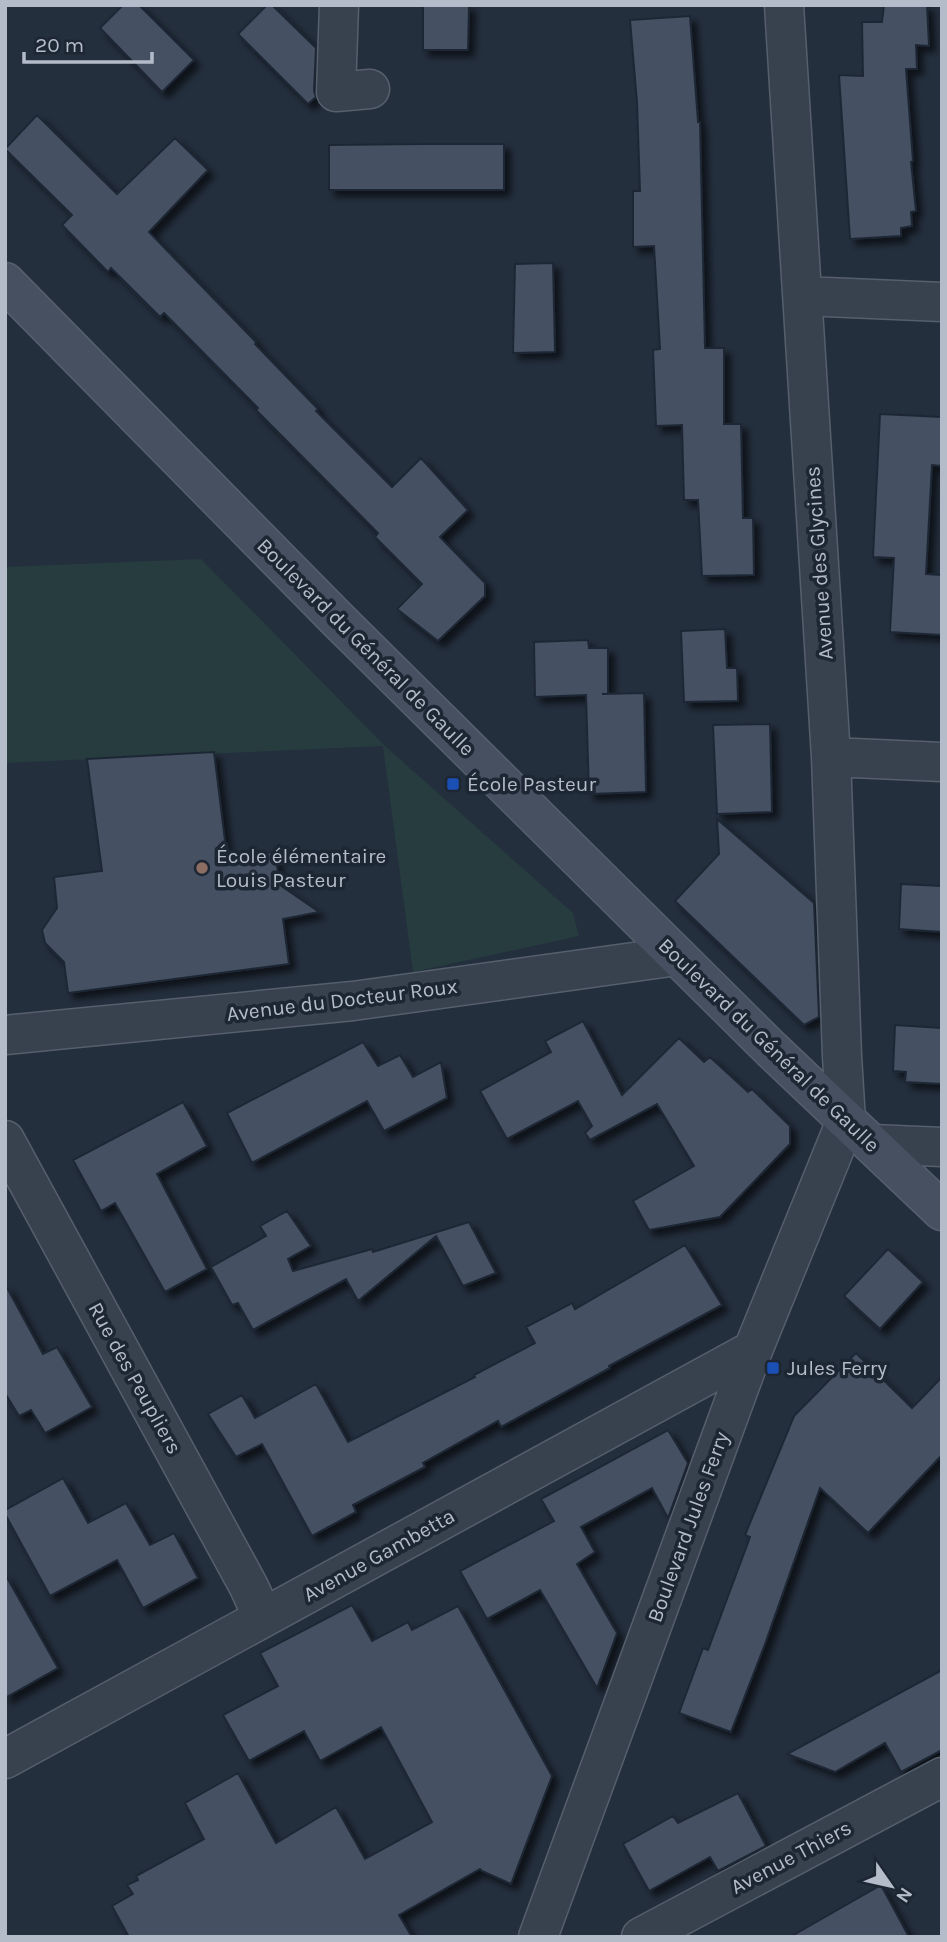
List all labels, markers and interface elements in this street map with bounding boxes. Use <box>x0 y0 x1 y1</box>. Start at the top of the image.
scale bar <box>24 21 152 65</box>
text: 20 m <box>35 33 84 57</box>
street label: Avenue des Glycines <box>800 465 838 661</box>
street label: Boulevard du Général de Gaulle <box>252 533 480 761</box>
place label: École Pasteur <box>467 772 596 796</box>
marker: École Pasteur <box>445 776 461 792</box>
place label: École élémentaire Louis Pasteur <box>216 844 386 892</box>
marker: École élémentaire Louis Pasteur <box>194 860 210 876</box>
street label: Boulevard du Général de Gaulle <box>654 933 884 1157</box>
street label: Avenue du Docteur Roux <box>225 974 459 1026</box>
street label: Rue des Peupliers <box>83 1298 187 1458</box>
place label: Jules Ferry <box>787 1356 887 1380</box>
marker: Jules Ferry <box>765 1360 781 1376</box>
street label: Boulevard Jules Ferry <box>642 1428 734 1626</box>
street label: Avenue Gambetta <box>299 1503 459 1607</box>
street label: Avenue Thiers <box>727 1815 855 1899</box>
north arrow <box>856 1851 926 1921</box>
text: N <box>891 1883 917 1907</box>

